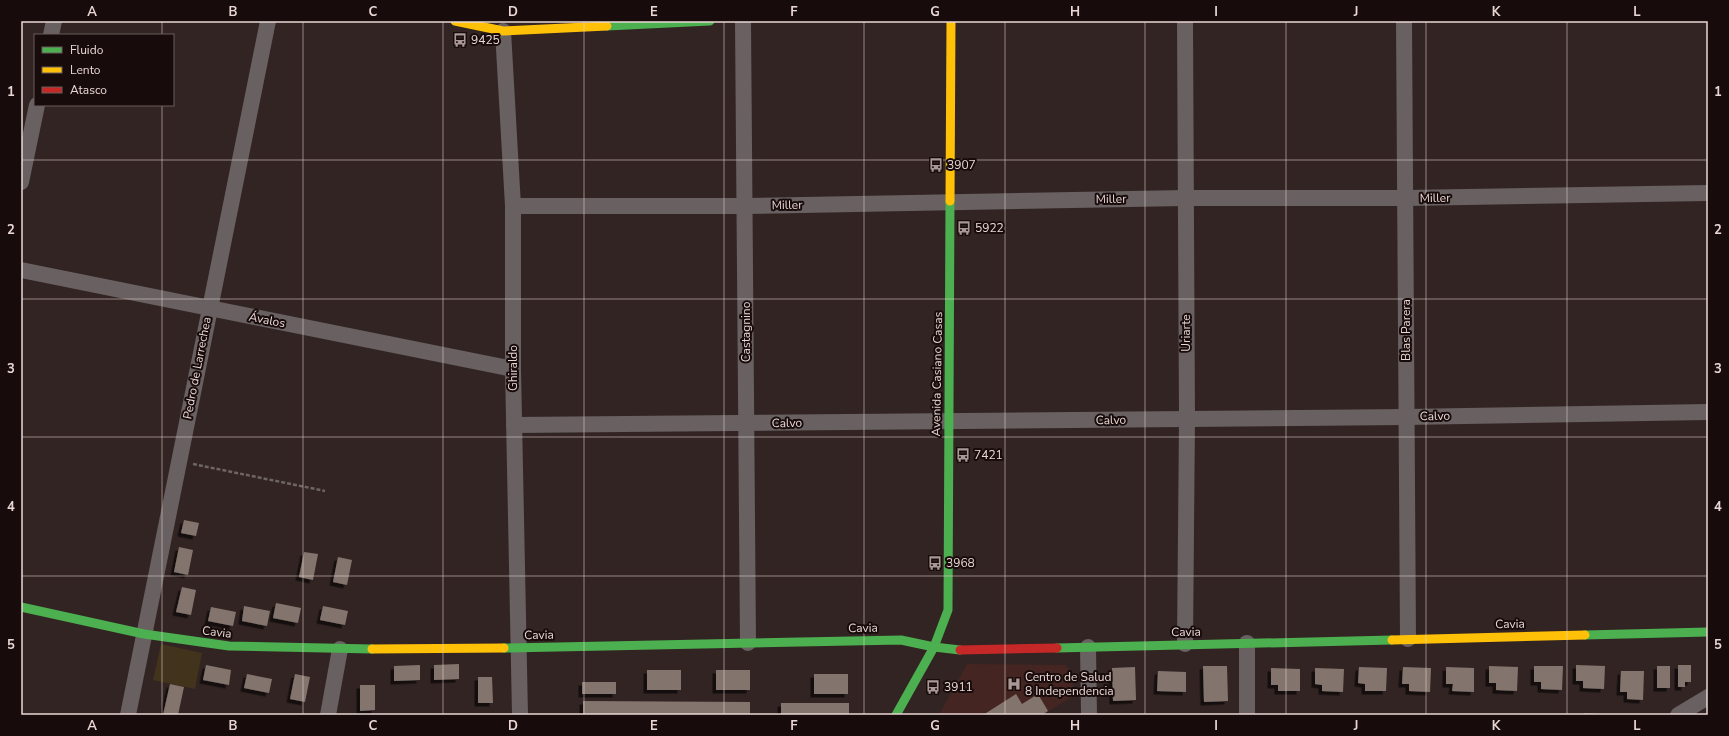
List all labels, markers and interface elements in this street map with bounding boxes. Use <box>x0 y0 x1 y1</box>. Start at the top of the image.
text: A <box>87 3 97 21</box>
text: B <box>229 3 238 21</box>
text: C <box>369 3 378 21</box>
text: D <box>508 3 518 21</box>
text: E <box>650 3 658 21</box>
text: F <box>790 3 798 21</box>
text: G <box>930 3 940 21</box>
text: H <box>1070 3 1080 21</box>
text: I <box>1214 3 1218 21</box>
text: J <box>1353 3 1358 21</box>
text: K <box>1492 3 1501 21</box>
text: L <box>1633 3 1641 21</box>
bus stop icon: 9425 <box>452 32 468 48</box>
place label: 9425 <box>471 32 500 48</box>
legend <box>34 34 174 106</box>
text: Fluido <box>70 42 104 58</box>
text: Lento <box>70 62 101 78</box>
text: Atasco <box>70 82 107 98</box>
text: 1 <box>7 83 15 101</box>
text: 1 <box>1714 83 1722 101</box>
bus stop icon: 3907 <box>928 157 944 173</box>
place label: 3907 <box>947 157 976 173</box>
street label: Miller <box>1419 190 1451 206</box>
street label: Miller <box>1095 191 1127 207</box>
street label: Miller <box>771 197 803 213</box>
bus stop icon: 5922 <box>956 220 972 236</box>
place label: 5922 <box>975 220 1004 236</box>
text: 2 <box>7 221 15 239</box>
text: 2 <box>1714 221 1722 239</box>
street label: Blas Parera <box>1398 299 1414 361</box>
street label: Castagnino <box>738 301 754 362</box>
street label: Ávalos <box>247 309 287 331</box>
street label: Avenida Casiano Casas <box>928 311 946 437</box>
street label: Uriarte <box>1178 314 1194 352</box>
street label: Pedro de Larrechea <box>179 315 215 421</box>
street label: Ghiraldo <box>505 345 521 391</box>
text: 3 <box>7 360 15 378</box>
text: 3 <box>1714 360 1722 378</box>
street label: Calvo <box>1420 408 1451 424</box>
street label: Calvo <box>1096 412 1127 428</box>
street label: Calvo <box>772 415 803 431</box>
bus stop icon: 7421 <box>955 447 971 463</box>
place label: 7421 <box>974 447 1003 463</box>
text: 4 <box>7 498 15 516</box>
text: 4 <box>1714 498 1722 516</box>
bus stop icon: 3968 <box>927 555 943 571</box>
place label: 3968 <box>946 555 975 571</box>
street label: Cavia <box>1495 616 1525 632</box>
street label: Cavia <box>848 620 878 636</box>
street label: Cavia <box>201 622 233 642</box>
street label: Cavia <box>1171 624 1201 640</box>
street label: Cavia <box>524 627 554 643</box>
text: 5 <box>7 636 15 654</box>
text: 5 <box>1714 636 1722 654</box>
place label: Centro de Salud 8 Independencia <box>1025 669 1114 699</box>
hospital icon: Centro de Salud 8 Independencia <box>1006 676 1022 692</box>
bus stop icon: 3911 <box>925 679 941 695</box>
place label: 3911 <box>944 679 973 695</box>
text: A <box>87 717 97 735</box>
text: B <box>229 717 238 735</box>
text: C <box>369 717 378 735</box>
text: D <box>508 717 518 735</box>
text: E <box>650 717 658 735</box>
text: F <box>790 717 798 735</box>
text: G <box>930 717 940 735</box>
text: H <box>1070 717 1080 735</box>
text: I <box>1214 717 1218 735</box>
text: J <box>1353 717 1358 735</box>
text: K <box>1492 717 1501 735</box>
text: L <box>1633 717 1641 735</box>

